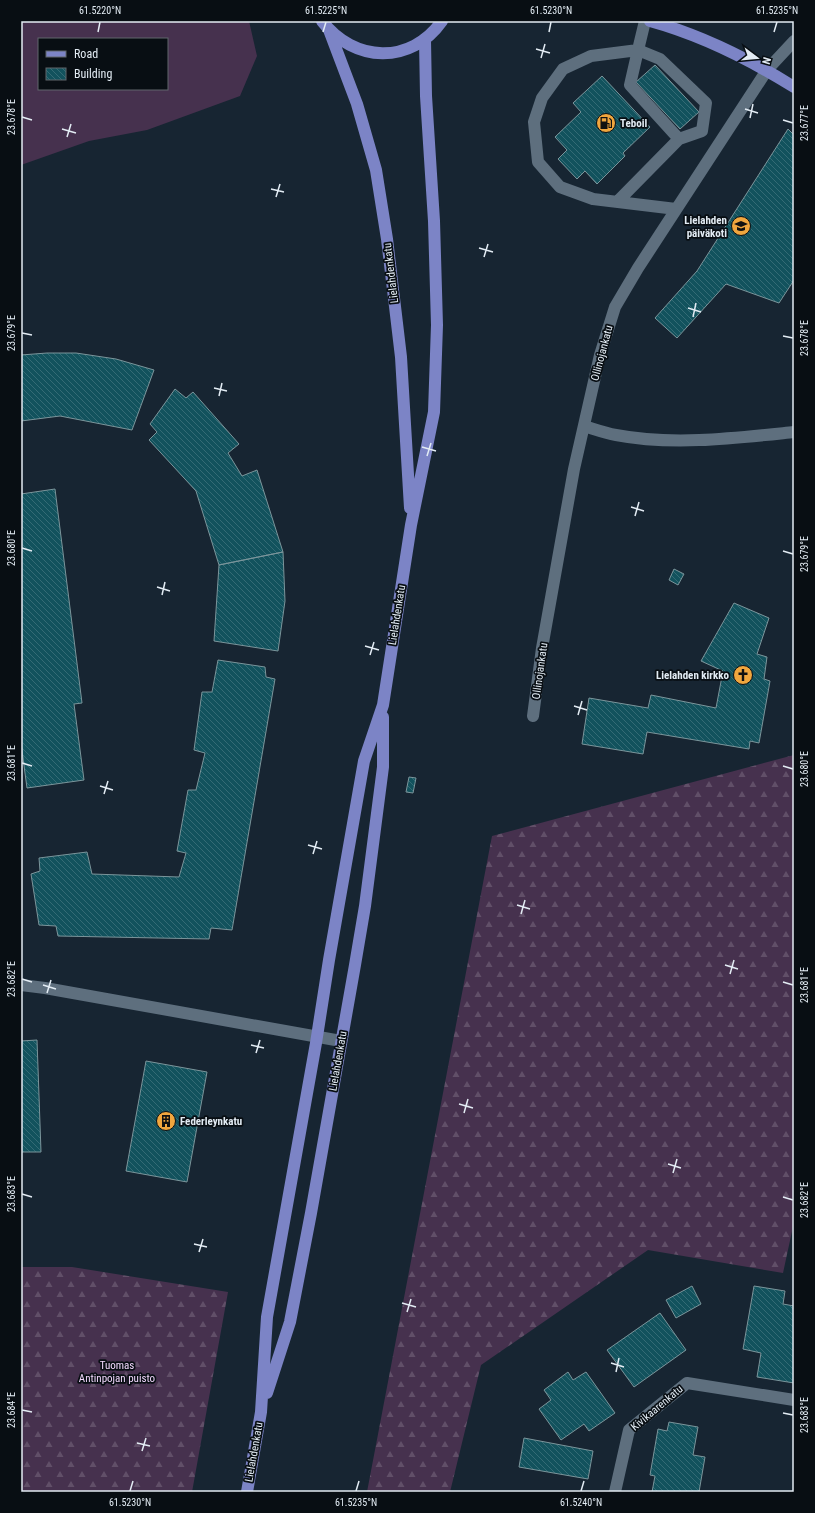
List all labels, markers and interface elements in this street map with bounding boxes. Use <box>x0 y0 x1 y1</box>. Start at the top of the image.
text: 61.5220°N <box>79 5 121 16</box>
text: 61.5225°N <box>305 5 347 16</box>
text: 61.5230°N <box>530 5 572 16</box>
text: 61.5235°N <box>756 5 798 16</box>
legend <box>38 38 168 90</box>
north arrow <box>737 38 777 78</box>
text: Road <box>74 47 98 61</box>
text: N <box>759 56 773 66</box>
text: Building <box>74 67 112 81</box>
text: 23.678°E <box>6 99 17 135</box>
text: 23.677°E <box>799 105 810 141</box>
fuel station icon: Teboil <box>595 112 617 134</box>
place label: Teboil <box>620 117 647 130</box>
place label: Lielahden päiväkoti <box>684 214 727 240</box>
school or university icon: Lielahden päiväkoti <box>730 215 752 237</box>
street label: Lielahdenkatu <box>381 242 401 304</box>
text: 23.679°E <box>6 315 17 351</box>
text: 23.678°E <box>799 320 810 356</box>
street label: Ollinojankatu <box>588 324 616 382</box>
text: 23.680°E <box>6 530 17 566</box>
text: 23.679°E <box>799 536 810 572</box>
street label: Lielahdenkatu <box>386 584 408 646</box>
street label: Ollinojankatu <box>530 642 550 700</box>
church icon: Lielahden kirkko <box>732 664 754 686</box>
place label: Lielahden kirkko <box>656 669 730 682</box>
text: 23.681°E <box>6 745 17 781</box>
text: 23.680°E <box>799 751 810 787</box>
text: 23.682°E <box>6 961 17 997</box>
text: 23.681°E <box>799 967 810 1003</box>
street label: Lielahdenkatu <box>326 1030 350 1092</box>
building icon: Federleynkatu <box>155 1110 177 1132</box>
place label: Federleynkatu <box>180 1115 242 1128</box>
text: 23.683°E <box>6 1176 17 1212</box>
text: 23.682°E <box>799 1182 810 1218</box>
park label: Tuomas Antinpojan puisto <box>79 1359 156 1385</box>
street label: Kivikaarenkatu <box>628 1383 686 1433</box>
text: 23.684°E <box>6 1392 17 1428</box>
text: 23.683°E <box>799 1397 810 1433</box>
street label: Lielahdenkatu <box>242 1421 266 1483</box>
text: 61.5230°N <box>109 1497 151 1508</box>
text: 61.5235°N <box>335 1497 377 1508</box>
text: 61.5240°N <box>560 1497 602 1508</box>

